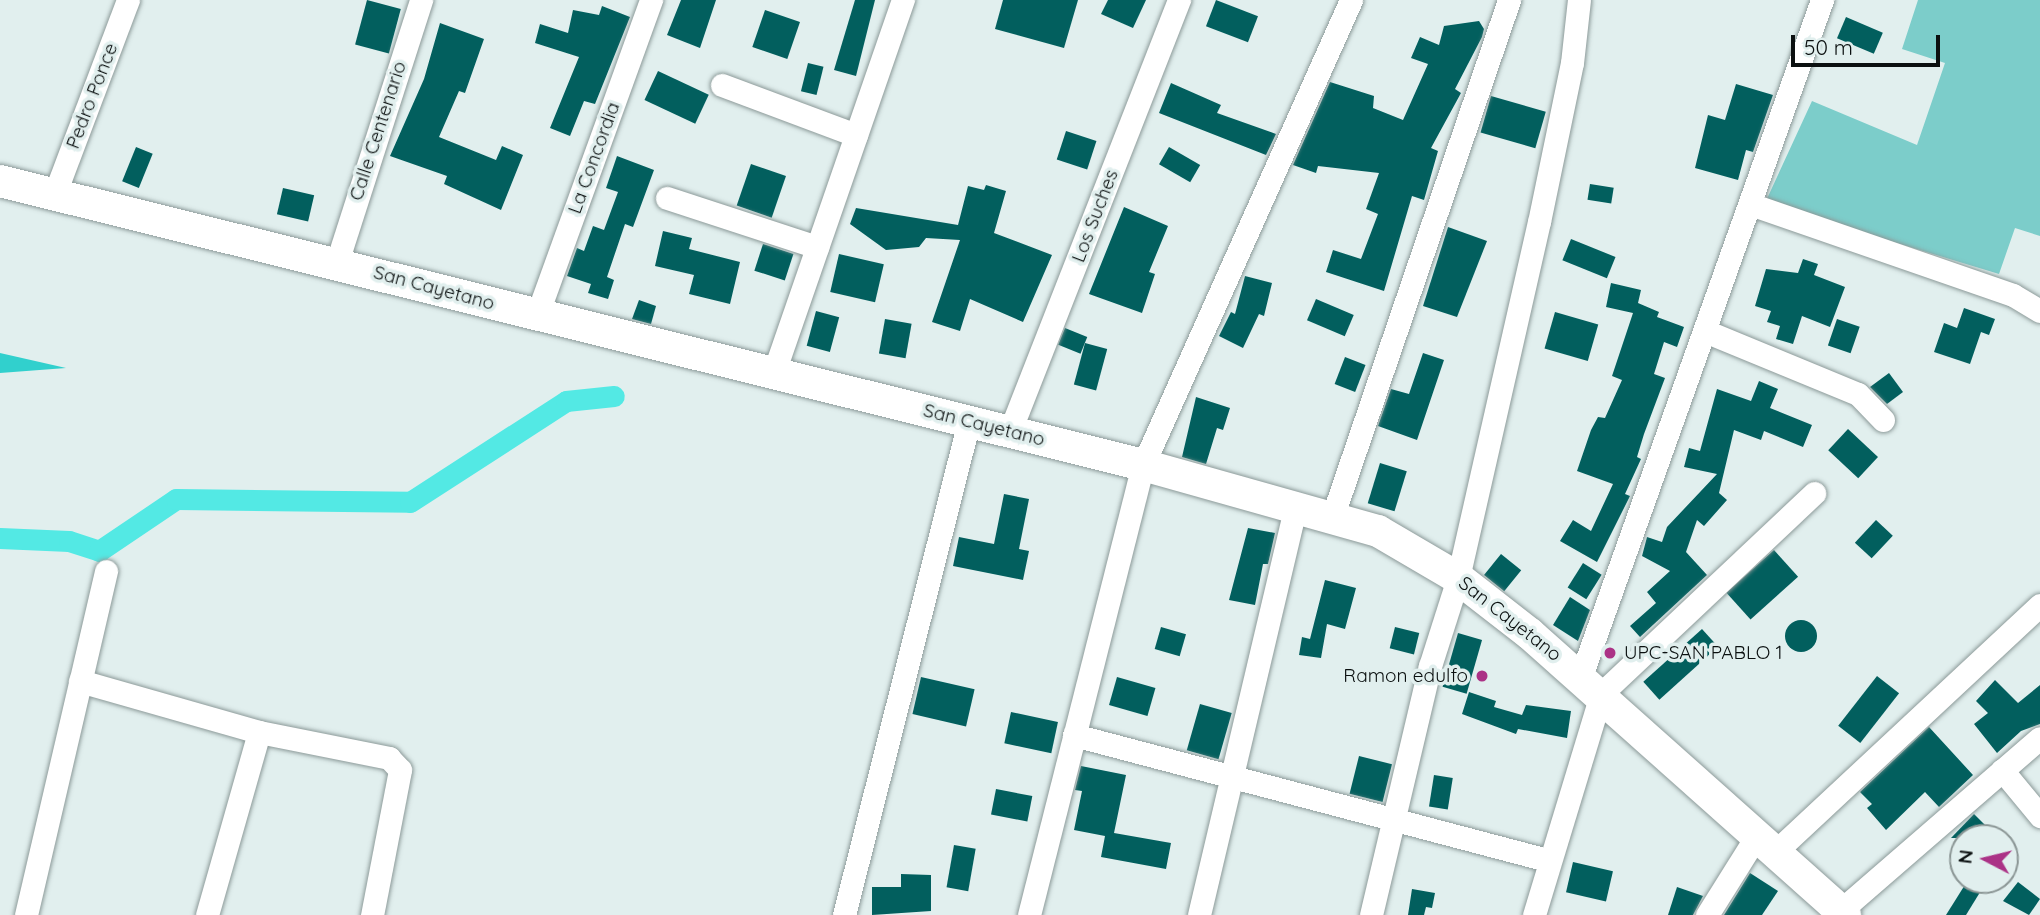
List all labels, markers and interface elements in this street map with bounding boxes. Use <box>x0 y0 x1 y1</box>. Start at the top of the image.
scale bar <box>1795 21 1944 65</box>
text: 50 m <box>1804 34 1853 60</box>
street label: Pedro Ponce <box>61 40 123 152</box>
street label: Calle Centenario <box>345 59 411 203</box>
street label: La Concordia <box>563 99 625 217</box>
street label: Los Suches <box>1067 166 1123 266</box>
street label: San Cayetano <box>371 261 497 315</box>
street label: San Cayetano <box>921 399 1047 451</box>
street label: San Cayetano <box>1454 572 1566 666</box>
place label: UPC-SAN PABLO 1 <box>1624 642 1783 664</box>
marker: UPC-SAN PABLO 1 <box>1602 645 1618 661</box>
place label: Ramon edulfo <box>1343 665 1468 687</box>
marker: Ramon edulfo <box>1474 668 1490 684</box>
north arrow <box>1949 824 2019 894</box>
text: N <box>1952 848 1978 865</box>

